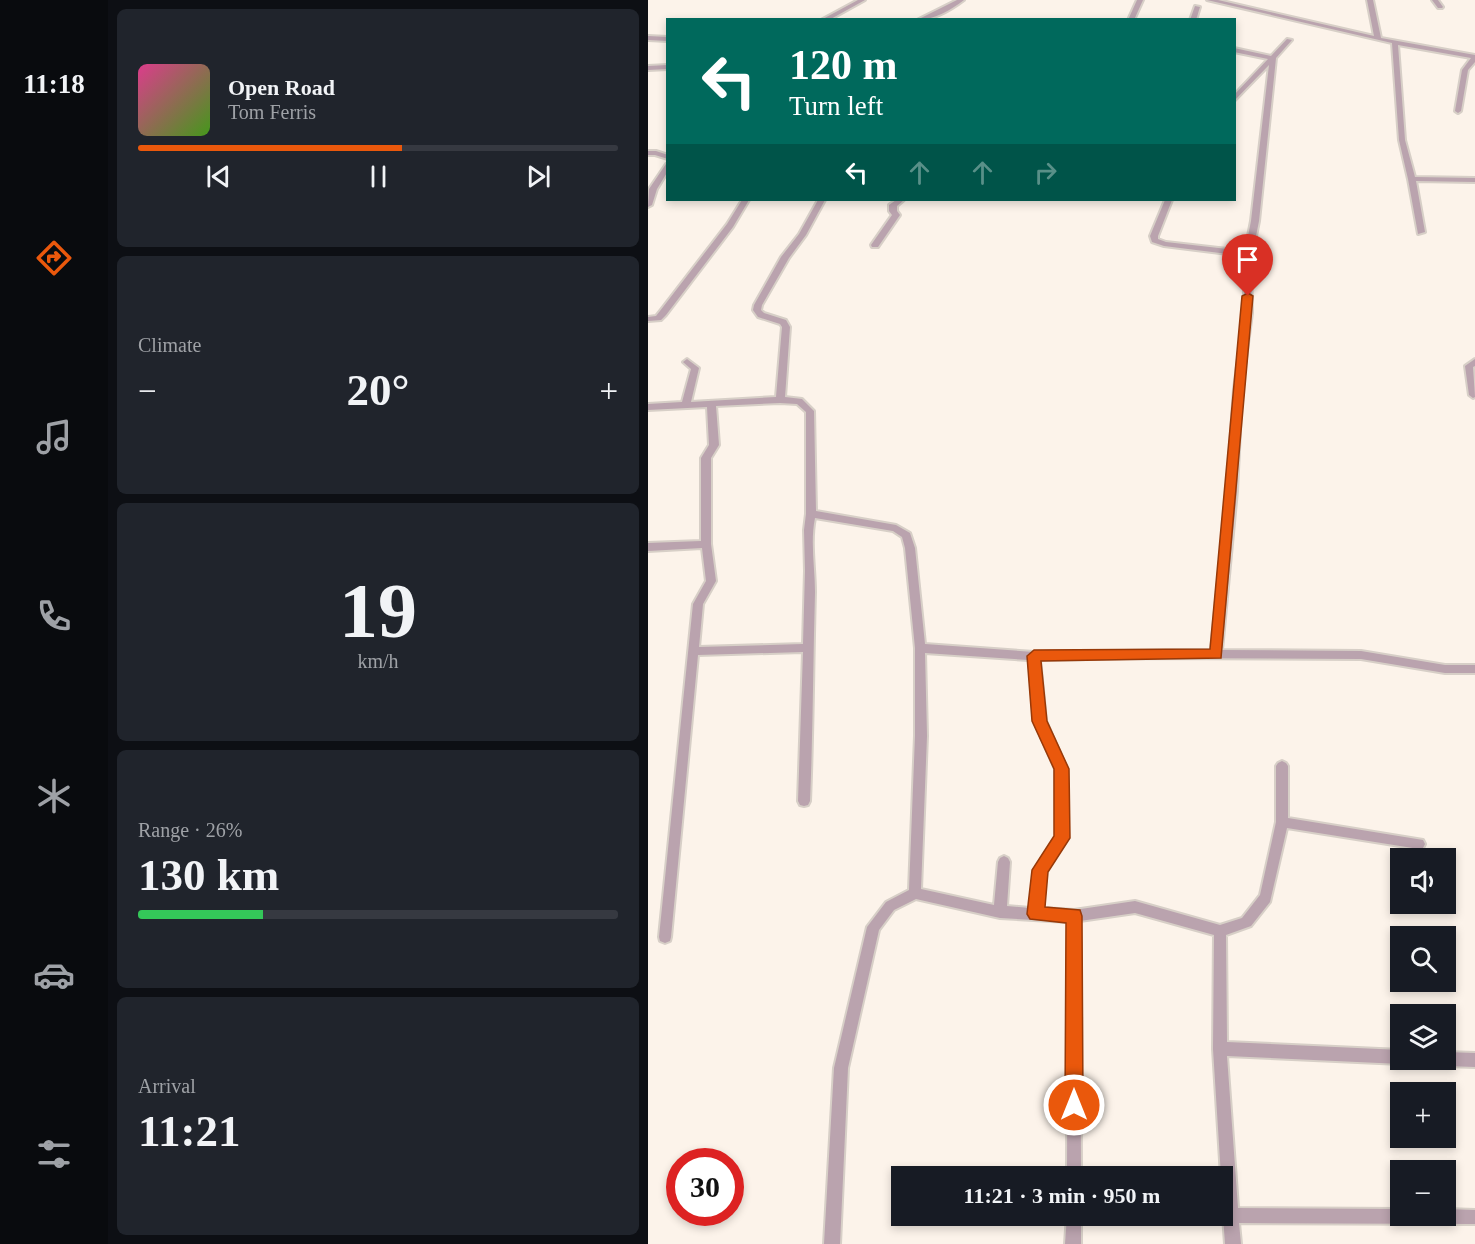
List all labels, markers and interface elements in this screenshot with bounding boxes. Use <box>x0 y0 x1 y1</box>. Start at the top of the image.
icon: left <box>690 42 768 120</box>
text: 120 m <box>789 42 898 88</box>
text: 11:18 <box>23 69 85 99</box>
text: Open Road <box>228 75 335 100</box>
text: Turn left <box>789 91 883 121</box>
text: Tom Ferris <box>228 101 316 123</box>
icon: left <box>840 156 873 189</box>
icon: ahead <box>903 156 936 189</box>
icon: ahead <box>966 156 999 189</box>
icon: right <box>1029 156 1062 189</box>
icon: previous <box>202 160 235 193</box>
icon: pause <box>362 160 395 193</box>
icon: next <box>522 160 555 193</box>
pin <box>1222 234 1273 296</box>
icon: directions <box>33 237 75 279</box>
icon: arrive <box>1231 243 1264 276</box>
text: Climate <box>138 334 201 356</box>
text: 20° <box>347 365 410 415</box>
text: − <box>138 373 157 409</box>
text: + <box>599 373 618 409</box>
icon: music <box>33 416 75 458</box>
text: 19 <box>339 567 417 654</box>
icon: phone <box>33 595 75 637</box>
text: km/h <box>357 650 399 672</box>
icon: climate <box>33 775 75 817</box>
text: Range · 26% <box>138 819 242 841</box>
map controls <box>1390 848 1456 1226</box>
button: sound <box>1390 848 1456 914</box>
text: 130 km <box>138 850 279 900</box>
button: search <box>1390 926 1456 992</box>
icon: car <box>33 954 75 996</box>
button: layers <box>1390 1004 1456 1070</box>
position arrow <box>1042 1073 1106 1137</box>
text: Arrival <box>138 1075 196 1097</box>
button: + <box>1390 1082 1456 1148</box>
text: 11:21 <box>138 1106 241 1156</box>
icon: filters <box>33 1133 75 1175</box>
speed limit sign: 30 <box>666 1148 744 1226</box>
button: − <box>1390 1160 1456 1226</box>
text: 11:21 · 3 min · 950 m <box>964 1183 1160 1208</box>

